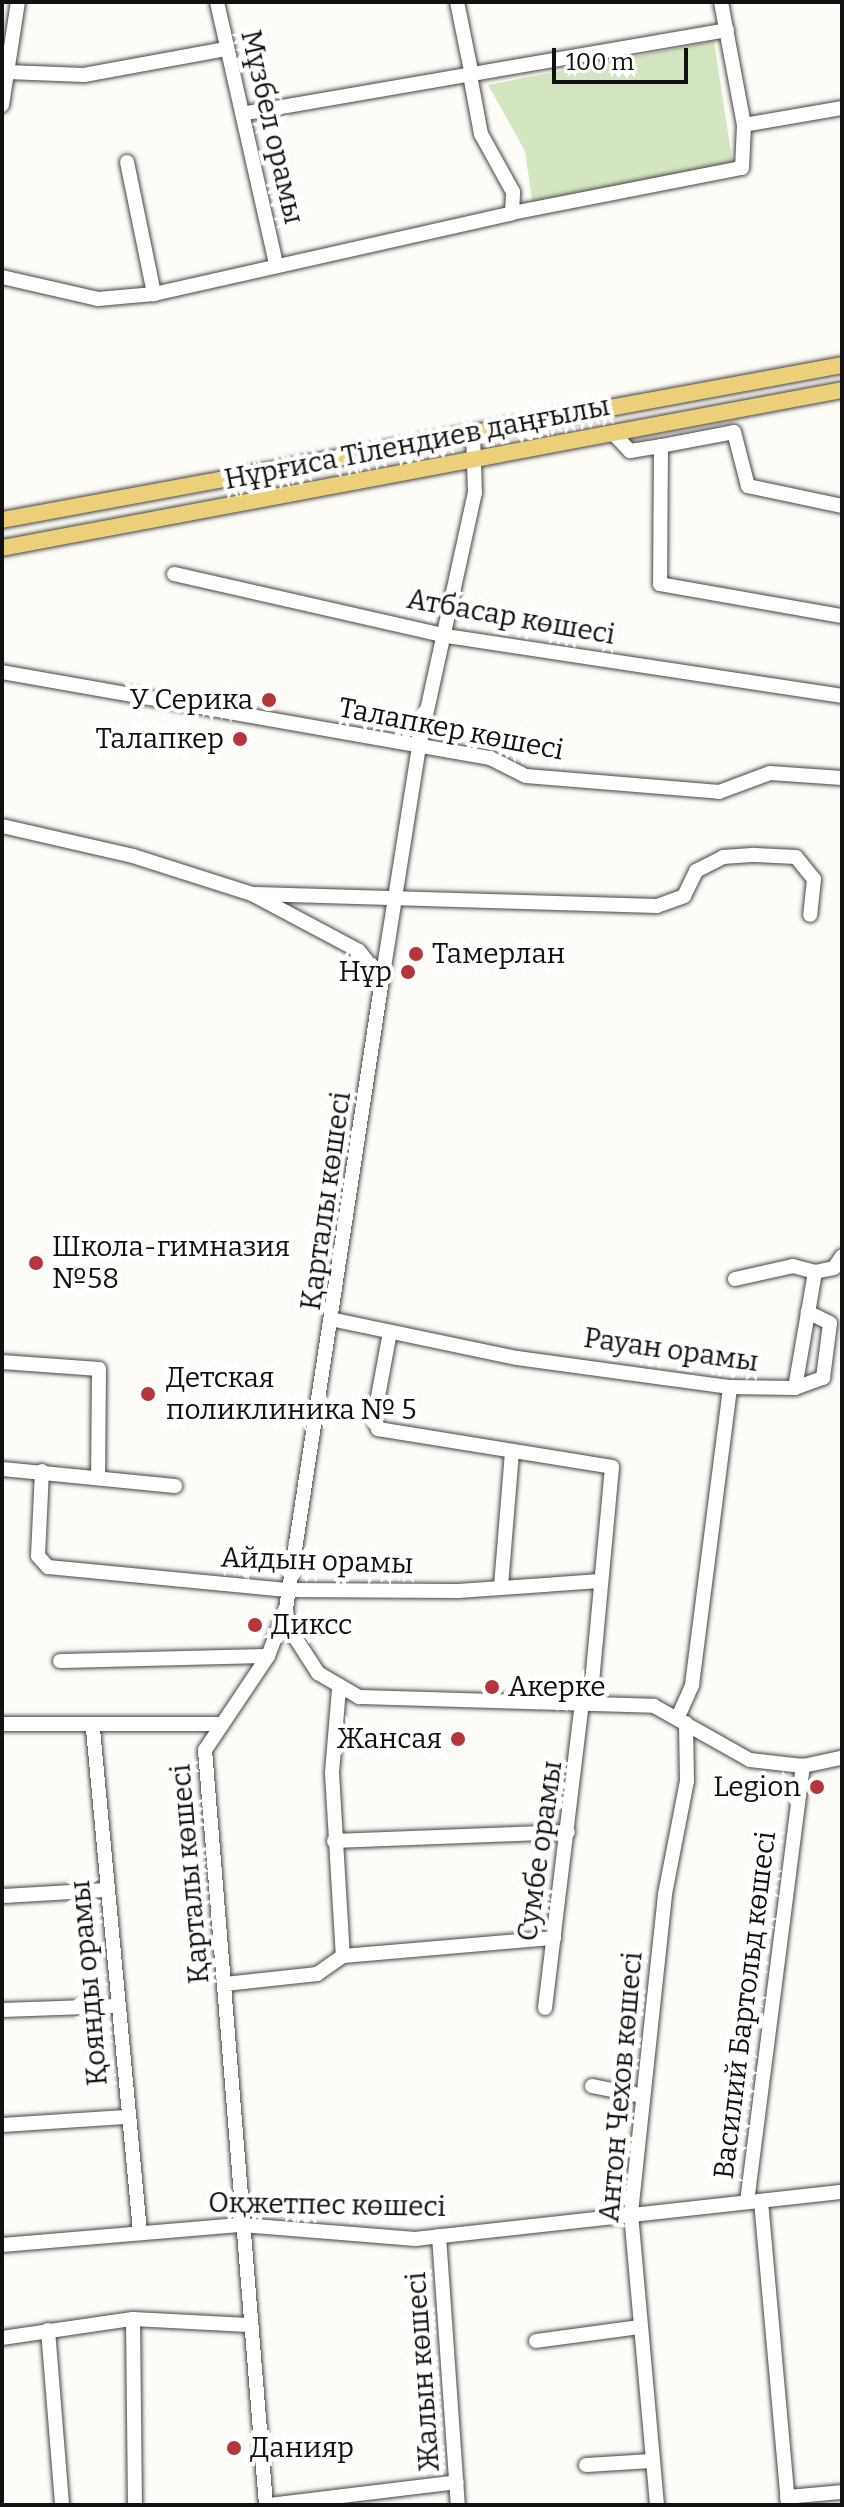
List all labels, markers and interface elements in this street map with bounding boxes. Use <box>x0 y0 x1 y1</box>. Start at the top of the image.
street label: Мұзбел орамы <box>233 27 311 227</box>
scale bar <box>556 32 692 82</box>
text: 100 m <box>566 48 634 76</box>
street label: Нұрғиса Тілендиев даңғылы <box>222 389 612 497</box>
street label: Атбасар көшесі <box>404 582 618 652</box>
place label: У Серика <box>130 683 253 717</box>
marker: У Серика <box>260 691 278 709</box>
street label: Талапкер көшесі <box>336 691 566 767</box>
place label: Талапкер <box>96 722 224 756</box>
marker: Талапкер <box>231 730 249 748</box>
place label: Тамерлан <box>432 937 565 971</box>
marker: Тамерлан <box>407 945 425 963</box>
place label: Нұр <box>339 955 392 989</box>
marker: Нұр <box>399 963 417 981</box>
street label: Қарталы көшесі <box>294 1090 358 1312</box>
place label: Школа-гимназия №58 <box>52 1230 290 1296</box>
marker: Школа-гимназия №58 <box>27 1254 45 1272</box>
street label: Рауан орамы <box>582 1321 760 1379</box>
place label: Детская поликлиника № 5 <box>166 1361 416 1427</box>
marker: Детская поликлиника № 5 <box>137 1383 159 1405</box>
street label: Айдын орамы <box>220 1541 414 1581</box>
place label: Диксс <box>271 1608 352 1642</box>
marker: Диксс <box>246 1616 264 1634</box>
place label: Акерке <box>508 1670 606 1704</box>
marker: Акерке <box>483 1678 501 1696</box>
place label: Жансая <box>336 1722 442 1756</box>
marker: Жансая <box>449 1730 467 1748</box>
street label: Сумбе орамы <box>511 1759 569 1943</box>
street label: Қарталы көшесі <box>164 1763 216 1985</box>
place label: Legion <box>713 1770 801 1804</box>
marker: Legion <box>808 1778 826 1796</box>
street label: Василий Бартольд көшесі <box>707 1829 783 2181</box>
street label: Қоянды орамы <box>63 1879 115 2087</box>
street label: Антон Чехов көшесі <box>592 1950 650 2224</box>
street label: Оқжетпес көшесі <box>208 2186 446 2224</box>
street label: Жалын көшесі <box>399 2271 447 2473</box>
place label: Данияр <box>250 2431 354 2465</box>
marker: Данияр <box>225 2439 243 2457</box>

